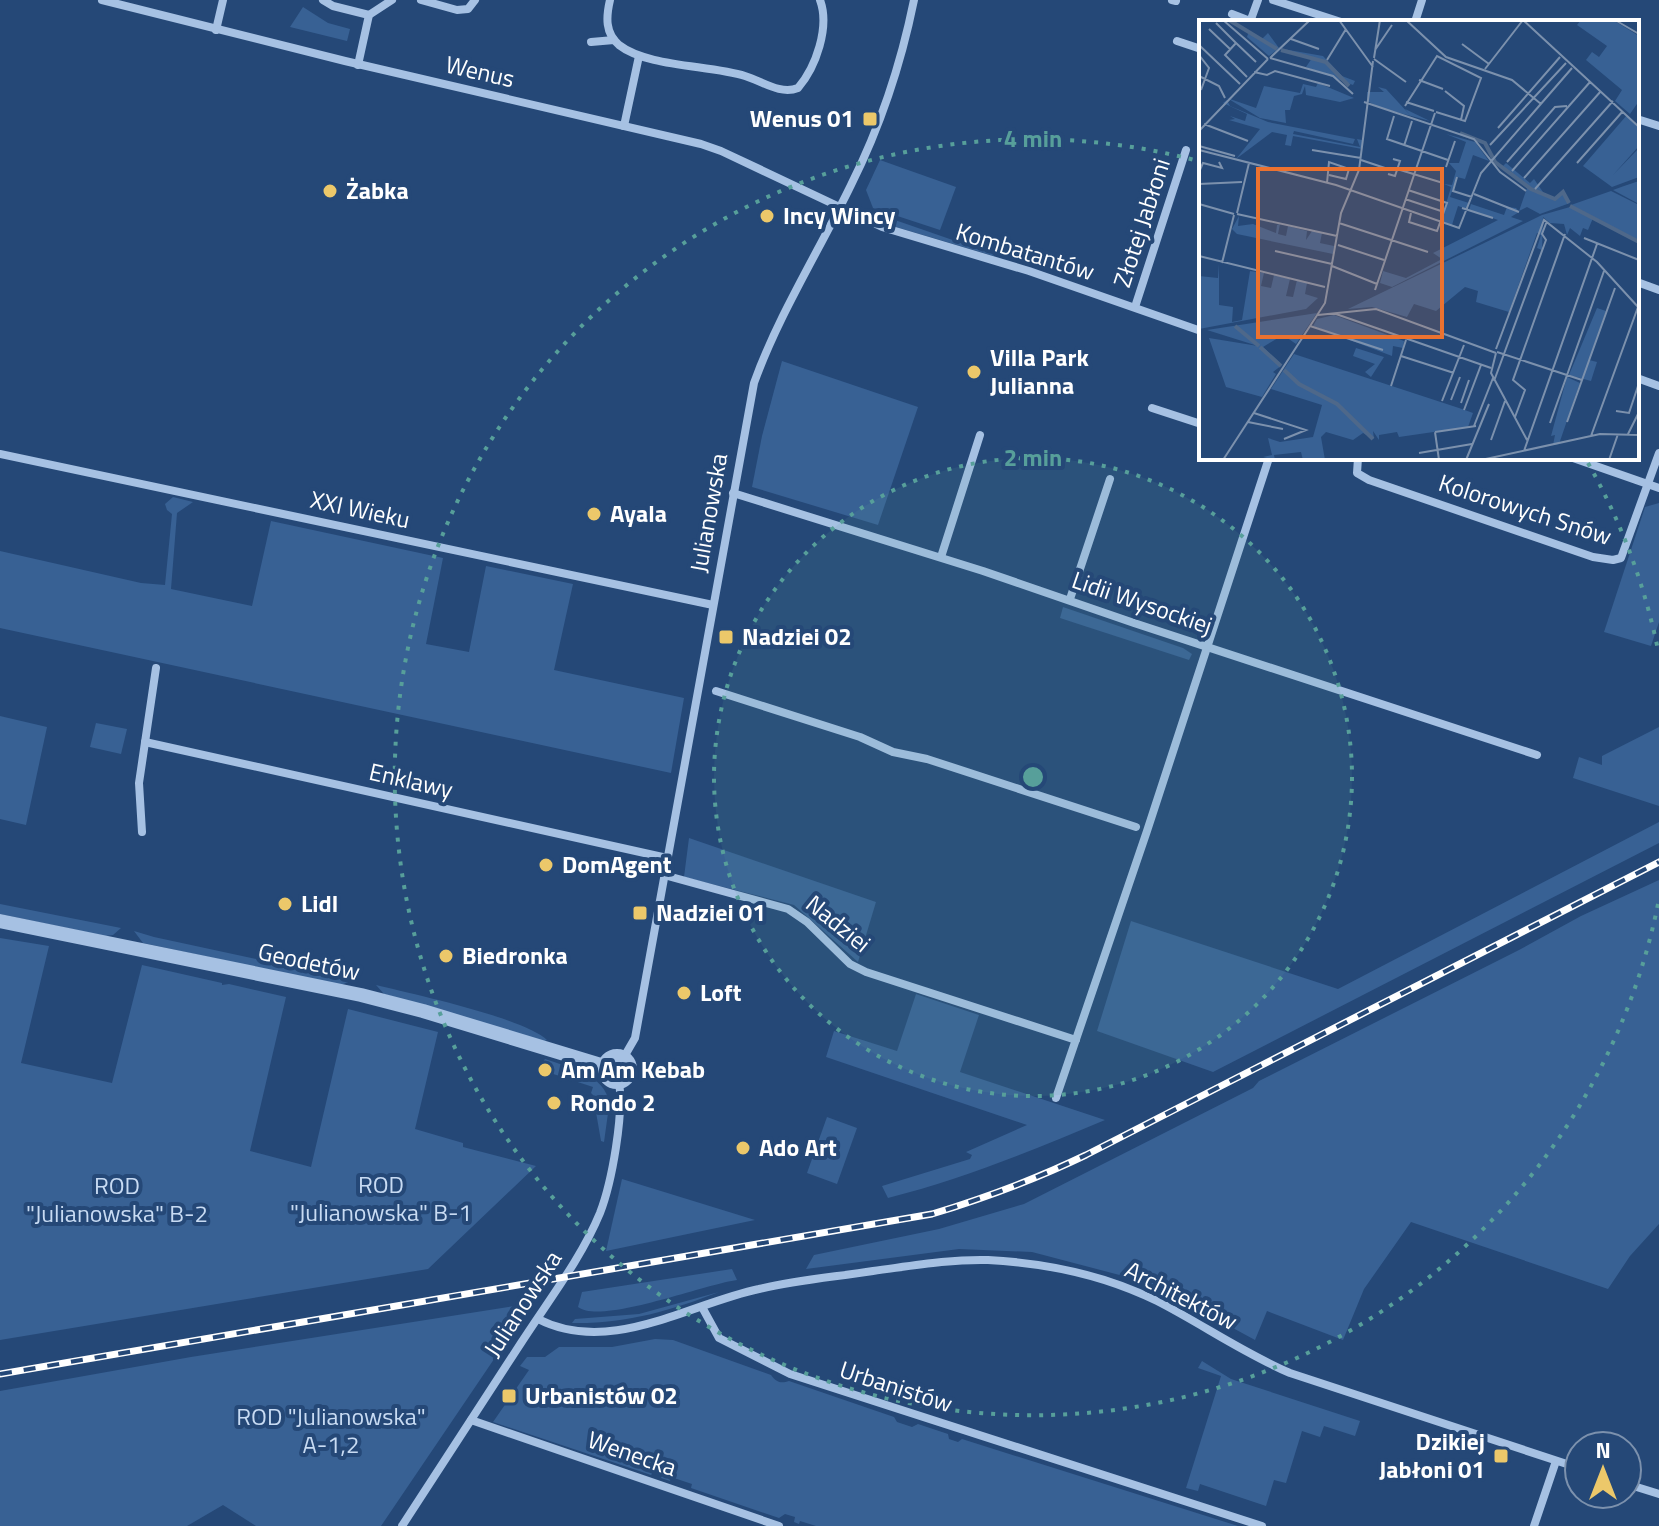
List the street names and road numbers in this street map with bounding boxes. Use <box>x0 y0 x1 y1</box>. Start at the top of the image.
street label: Wenus <box>442 46 518 96</box>
street label: Złotej Jabłoni <box>1103 153 1179 292</box>
street label: Kombatantów <box>952 213 1099 289</box>
street label: Julianowska <box>680 450 736 575</box>
street label: Kolorowych Snów <box>1434 464 1616 554</box>
street label: XXI Wieku <box>307 481 413 537</box>
street label: Lidii Wysockiej <box>1067 561 1217 643</box>
street label: Enklawy <box>366 753 457 807</box>
street label: Nadziei <box>798 886 879 961</box>
street label: Geodetów <box>255 933 364 989</box>
street label: Julianowska <box>474 1243 570 1364</box>
street label: Architektów <box>1119 1251 1244 1339</box>
street label: Urbanistów <box>835 1351 958 1421</box>
street label: Wenecka <box>583 1421 682 1485</box>

